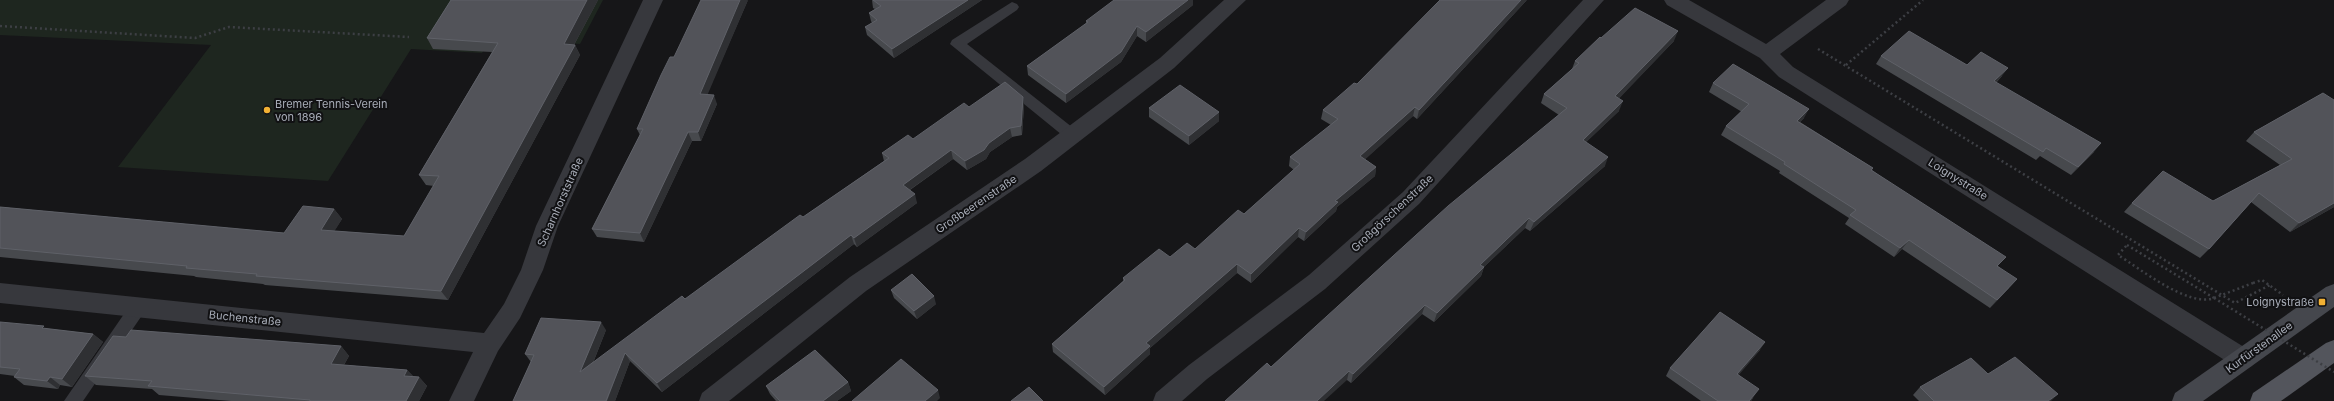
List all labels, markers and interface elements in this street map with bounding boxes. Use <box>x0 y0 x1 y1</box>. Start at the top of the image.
place label: Bremer Tennis-Verein von 1896 <box>275 97 387 124</box>
marker: Bremer Tennis-Verein von 1896 <box>262 105 272 115</box>
street label: Scharnhorststraße <box>534 155 586 249</box>
street label: Loignystraße <box>1926 155 1990 203</box>
street label: Großgörschenstraße <box>1348 171 1436 255</box>
street label: Großbeerenstraße <box>933 172 1019 236</box>
place label: Loignystraße <box>2246 295 2314 309</box>
marker: Loignystraße <box>2317 297 2327 307</box>
street label: Buchenstraße <box>208 307 282 329</box>
street label: Kurfürstenallee <box>2223 318 2295 376</box>

